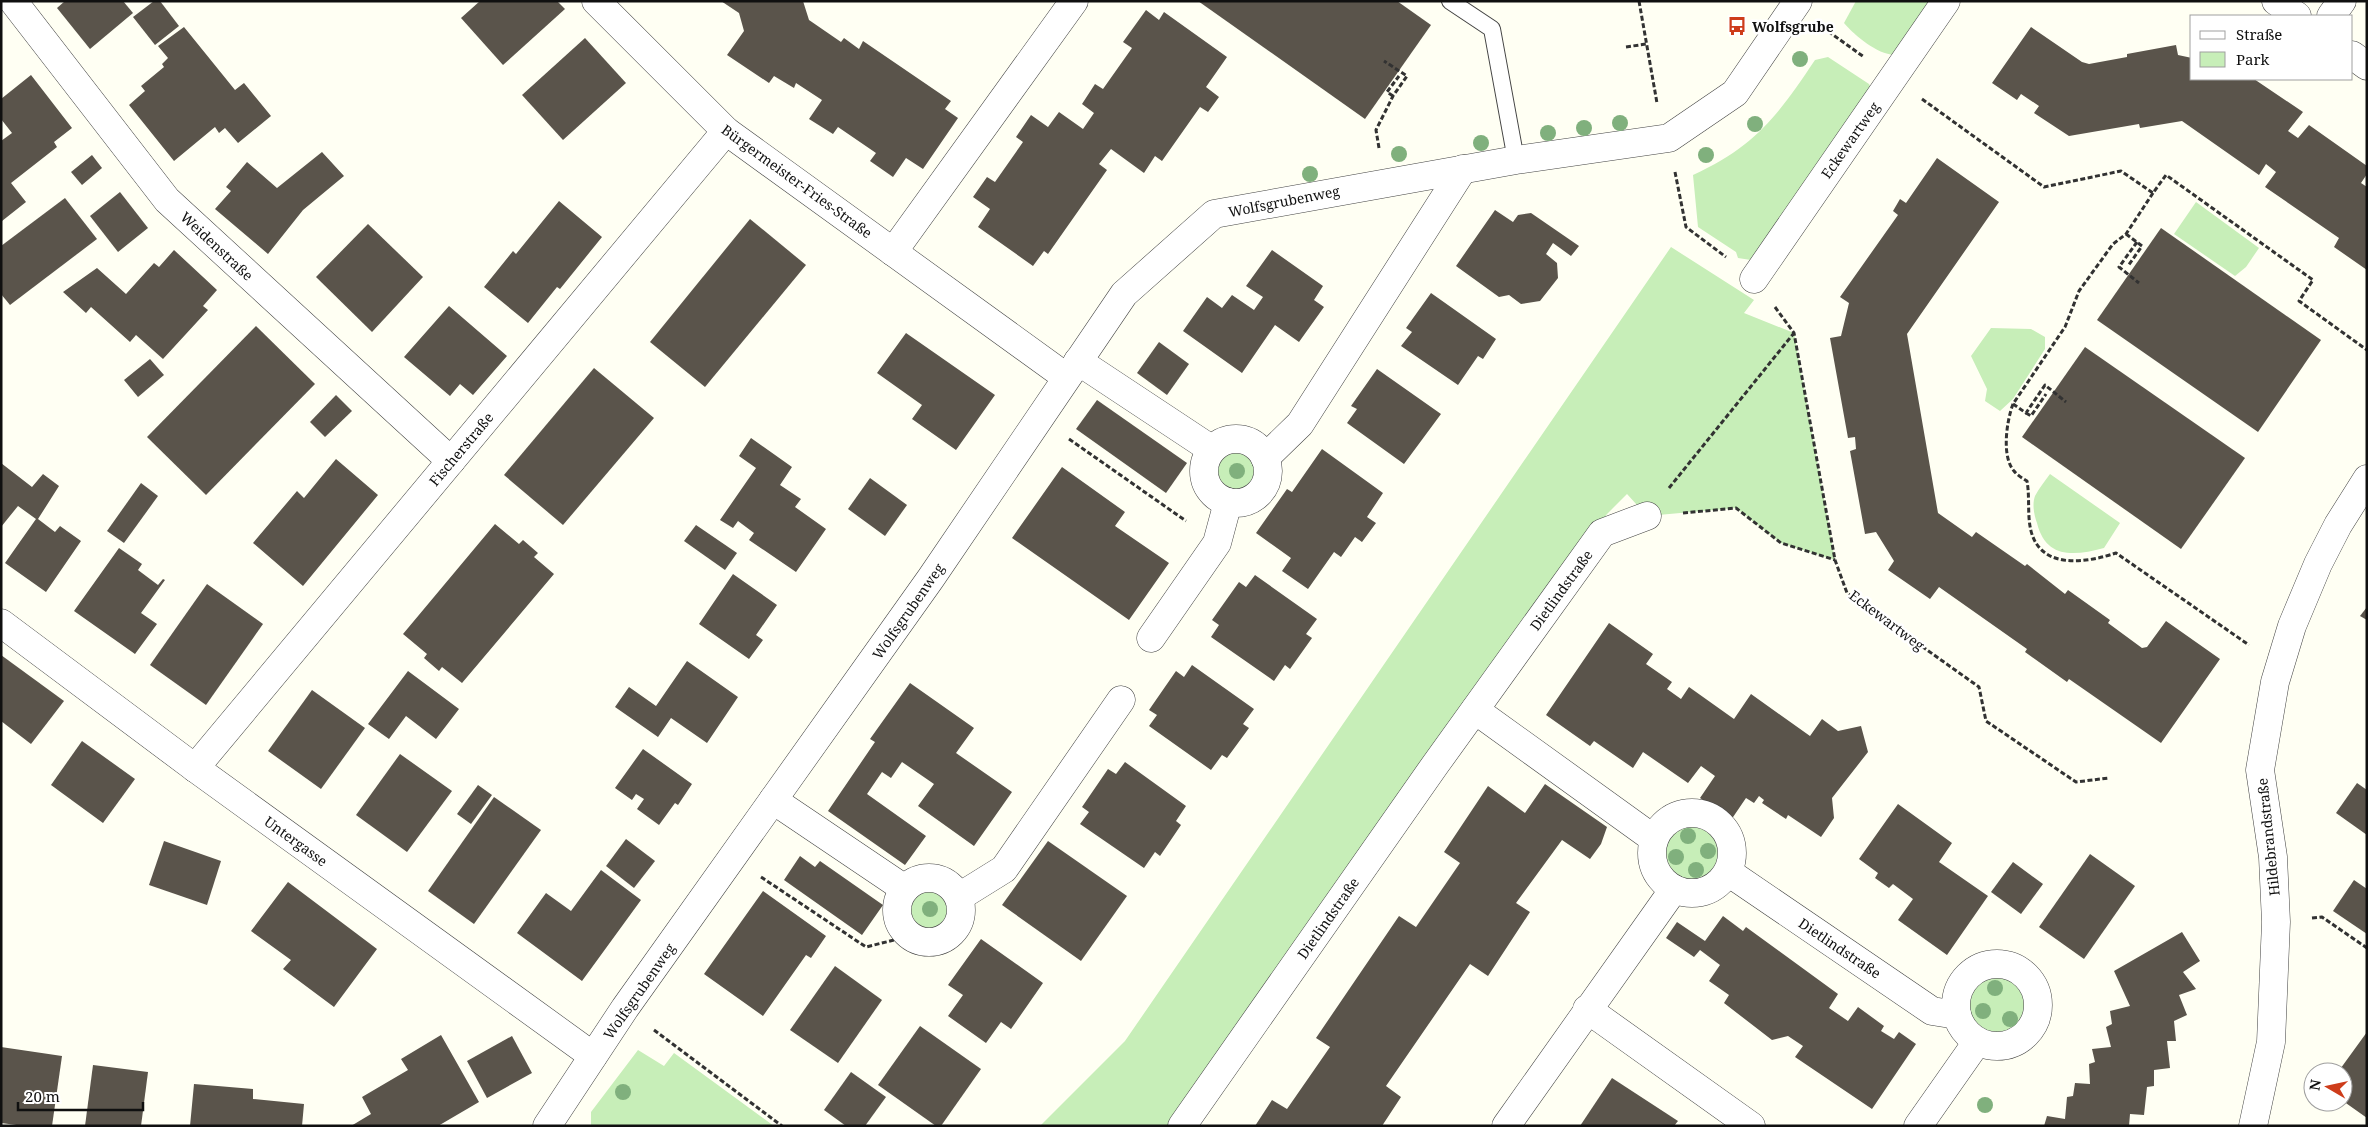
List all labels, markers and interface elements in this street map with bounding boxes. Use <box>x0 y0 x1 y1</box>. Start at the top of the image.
bus stop icon: Wolfsgrube <box>1726 15 1748 37</box>
legend <box>2190 15 2353 80</box>
place label: Wolfsgrube <box>1752 17 1834 36</box>
text: Straße <box>2236 24 2282 44</box>
text: Park <box>2236 49 2270 69</box>
street label: Eckewartweg <box>1817 97 1884 182</box>
street label: Bürgermeister-Fries-Straße <box>718 120 876 242</box>
street label: Wolfsgrubenweg <box>1227 181 1342 221</box>
street label: Weidenstraße <box>177 207 257 285</box>
street label: Fischerstraße <box>425 408 497 490</box>
street label: Dietlindstraße <box>1525 546 1597 634</box>
street label: Wolfsgrubenweg <box>868 559 948 663</box>
street label: Eckewartweg <box>1846 585 1929 655</box>
street label: Hildebrandstraße <box>2252 777 2284 897</box>
street label: Untergasse <box>261 812 331 870</box>
street label: Dietlindstraße <box>1293 873 1363 963</box>
street label: Dietlindstraße <box>1795 913 1885 983</box>
street label: Wolfsgrubenweg <box>599 939 679 1043</box>
north arrow <box>2303 1062 2353 1112</box>
text: N <box>2304 1078 2325 1092</box>
scale bar <box>18 1080 142 1112</box>
text: 20 m <box>25 1086 60 1106</box>

